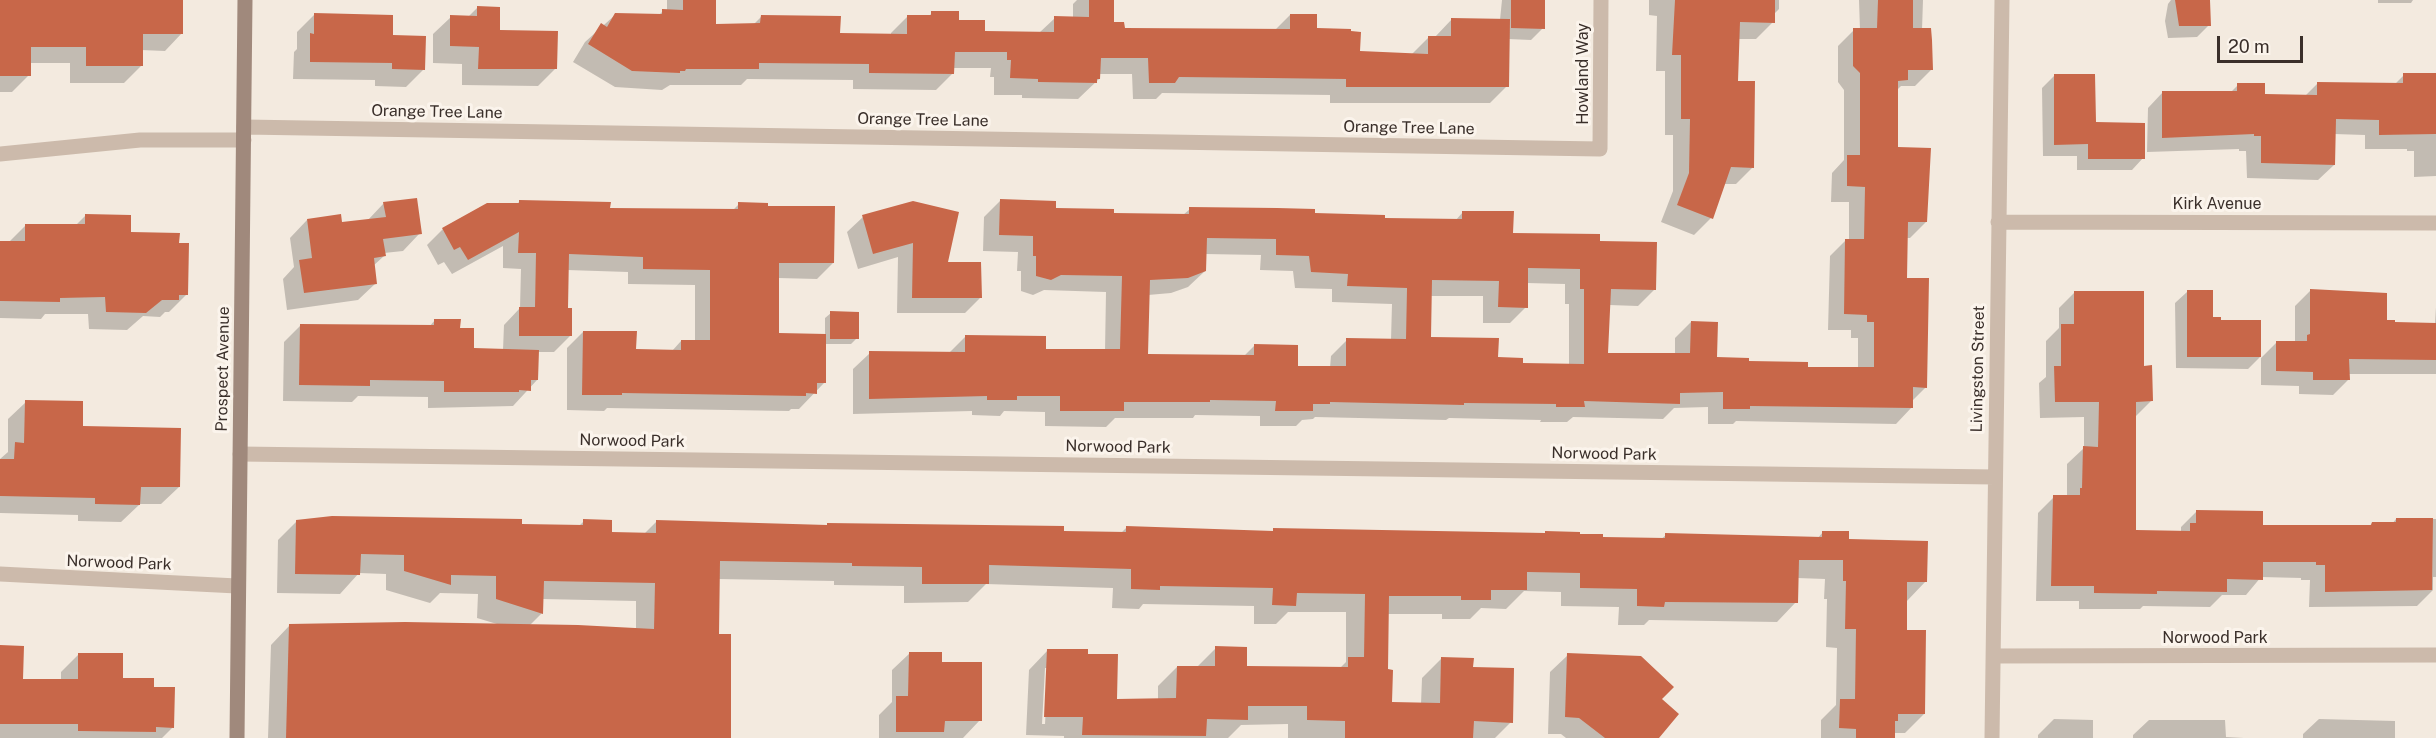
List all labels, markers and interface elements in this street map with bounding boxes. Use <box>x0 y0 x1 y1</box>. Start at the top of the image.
street label: Howland Way <box>1573 23 1593 125</box>
scale bar <box>2220 24 2306 62</box>
text: 20 m <box>2228 36 2270 57</box>
street label: Orange Tree Lane <box>371 101 503 123</box>
street label: Orange Tree Lane <box>857 109 989 131</box>
street label: Orange Tree Lane <box>1343 117 1475 139</box>
street label: Kirk Avenue <box>2172 194 2262 214</box>
street label: Livingston Street <box>1967 305 1989 433</box>
street label: Prospect Avenue <box>212 306 234 432</box>
street label: Norwood Park <box>579 430 685 452</box>
street label: Norwood Park <box>1065 436 1171 458</box>
street label: Norwood Park <box>1551 443 1657 465</box>
street label: Norwood Park <box>66 552 172 574</box>
street label: Norwood Park <box>2162 628 2268 648</box>

